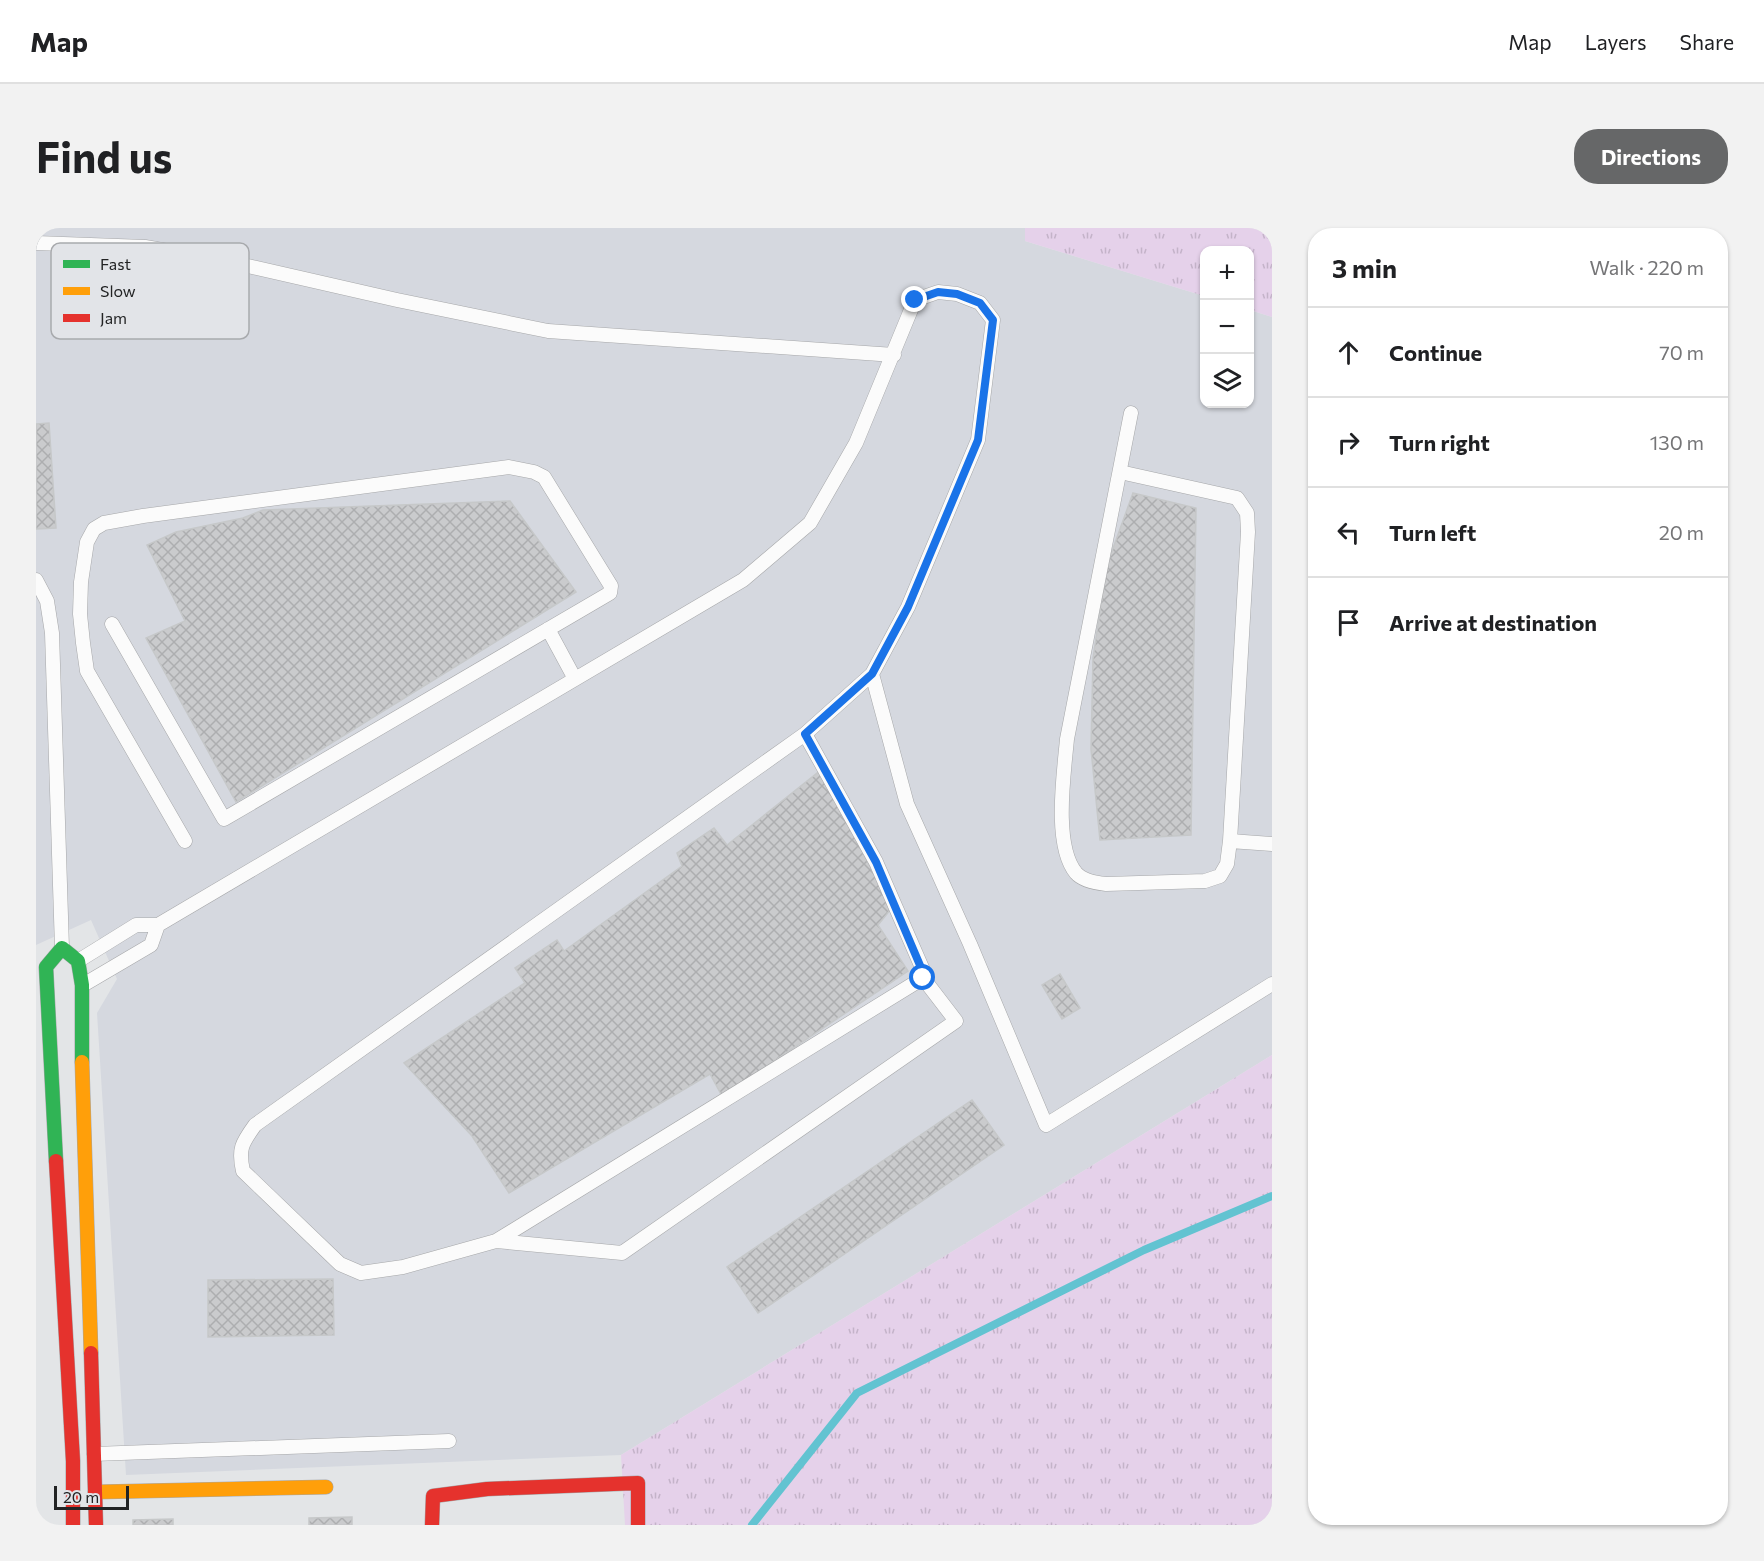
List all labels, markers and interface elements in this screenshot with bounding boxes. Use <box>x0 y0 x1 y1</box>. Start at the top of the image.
text: Map <box>30 24 88 58</box>
text: Map <box>1508 29 1552 54</box>
text: Layers <box>1585 29 1647 54</box>
text: Share <box>1680 29 1734 54</box>
button: Directions <box>1574 129 1728 184</box>
text: Find us <box>36 130 172 182</box>
legend <box>51 243 249 339</box>
map controls <box>1200 246 1254 408</box>
button: + <box>1200 246 1254 300</box>
text: 3 min <box>1332 252 1397 283</box>
text: Fast <box>100 254 131 273</box>
text: Walk · 220 m <box>1589 255 1704 279</box>
text: Slow <box>100 281 136 300</box>
route end <box>901 286 927 312</box>
button: − <box>1200 300 1254 354</box>
text: Jam <box>100 308 127 327</box>
icon: ahead <box>1332 336 1365 369</box>
text: Continue <box>1389 339 1482 366</box>
text: 70 m <box>1659 340 1704 364</box>
button: layers <box>1200 354 1254 408</box>
icon: right <box>1332 426 1365 459</box>
text: Turn right <box>1389 429 1490 456</box>
text: 130 m <box>1650 430 1704 454</box>
icon: left <box>1332 516 1365 549</box>
text: Turn left <box>1389 519 1476 546</box>
text: 20 m <box>1659 520 1704 544</box>
icon: arrive <box>1332 606 1365 639</box>
text: Arrive at destination <box>1389 609 1597 636</box>
route start <box>909 964 935 990</box>
scale bar <box>54 1483 129 1510</box>
text: 20 m <box>63 1487 99 1506</box>

